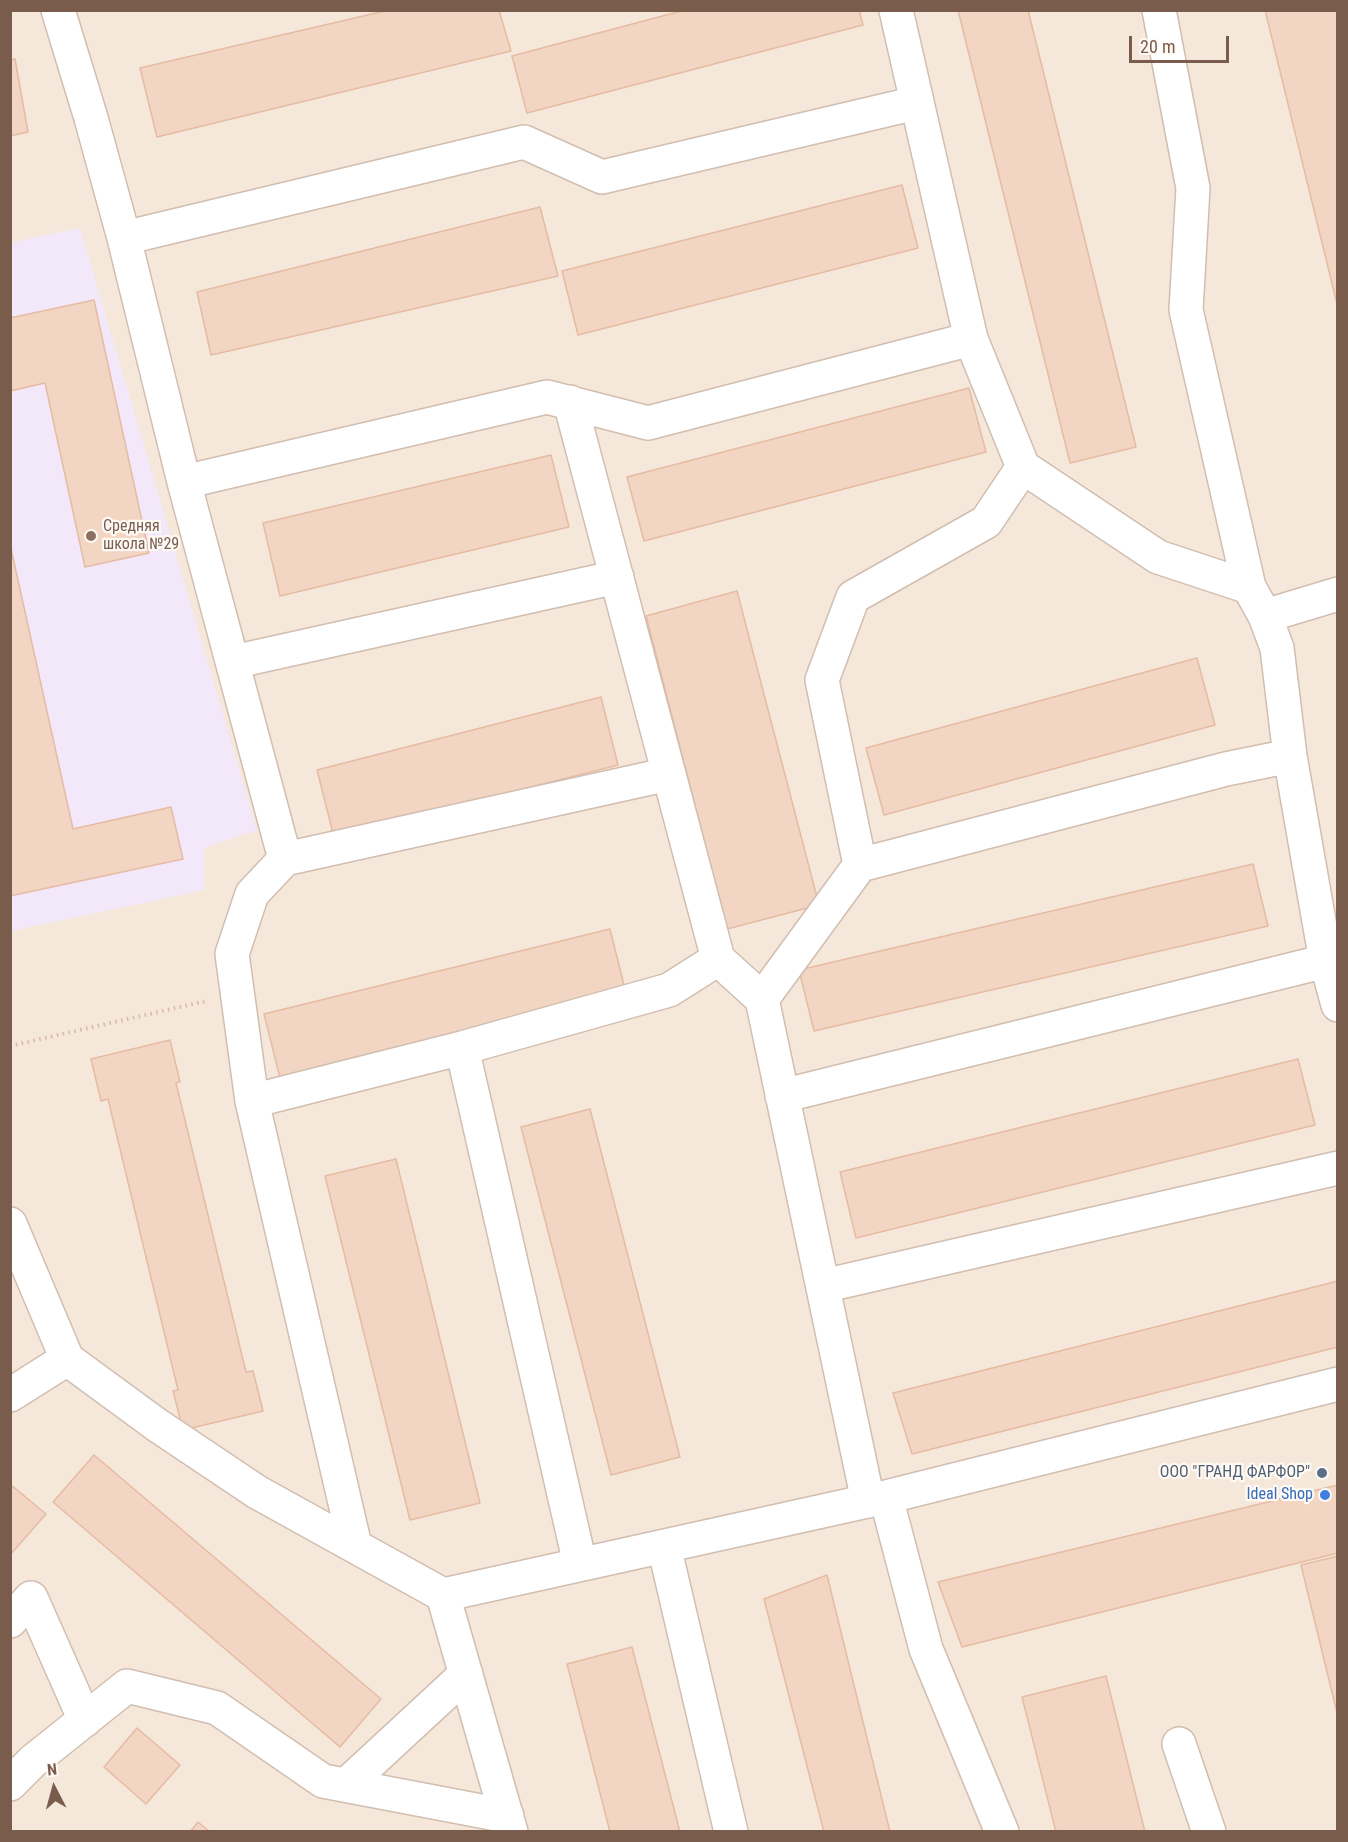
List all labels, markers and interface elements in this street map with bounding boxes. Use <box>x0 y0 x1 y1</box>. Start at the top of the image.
scale bar <box>1132 24 1232 62</box>
text: 20 m <box>1140 36 1175 57</box>
place label: Средняя школа №29 <box>103 517 179 555</box>
marker: Средняя школа №29 <box>84 529 98 543</box>
place label: ООО "ГРАНД ФАРФОР" <box>1160 1463 1310 1483</box>
marker: ООО "ГРАНД ФАРФОР" <box>1315 1466 1329 1480</box>
place label: Ideal Shop <box>1247 1485 1313 1505</box>
marker: Ideal Shop <box>1318 1488 1332 1502</box>
north arrow <box>24 1758 84 1818</box>
text: N <box>46 1760 58 1780</box>

